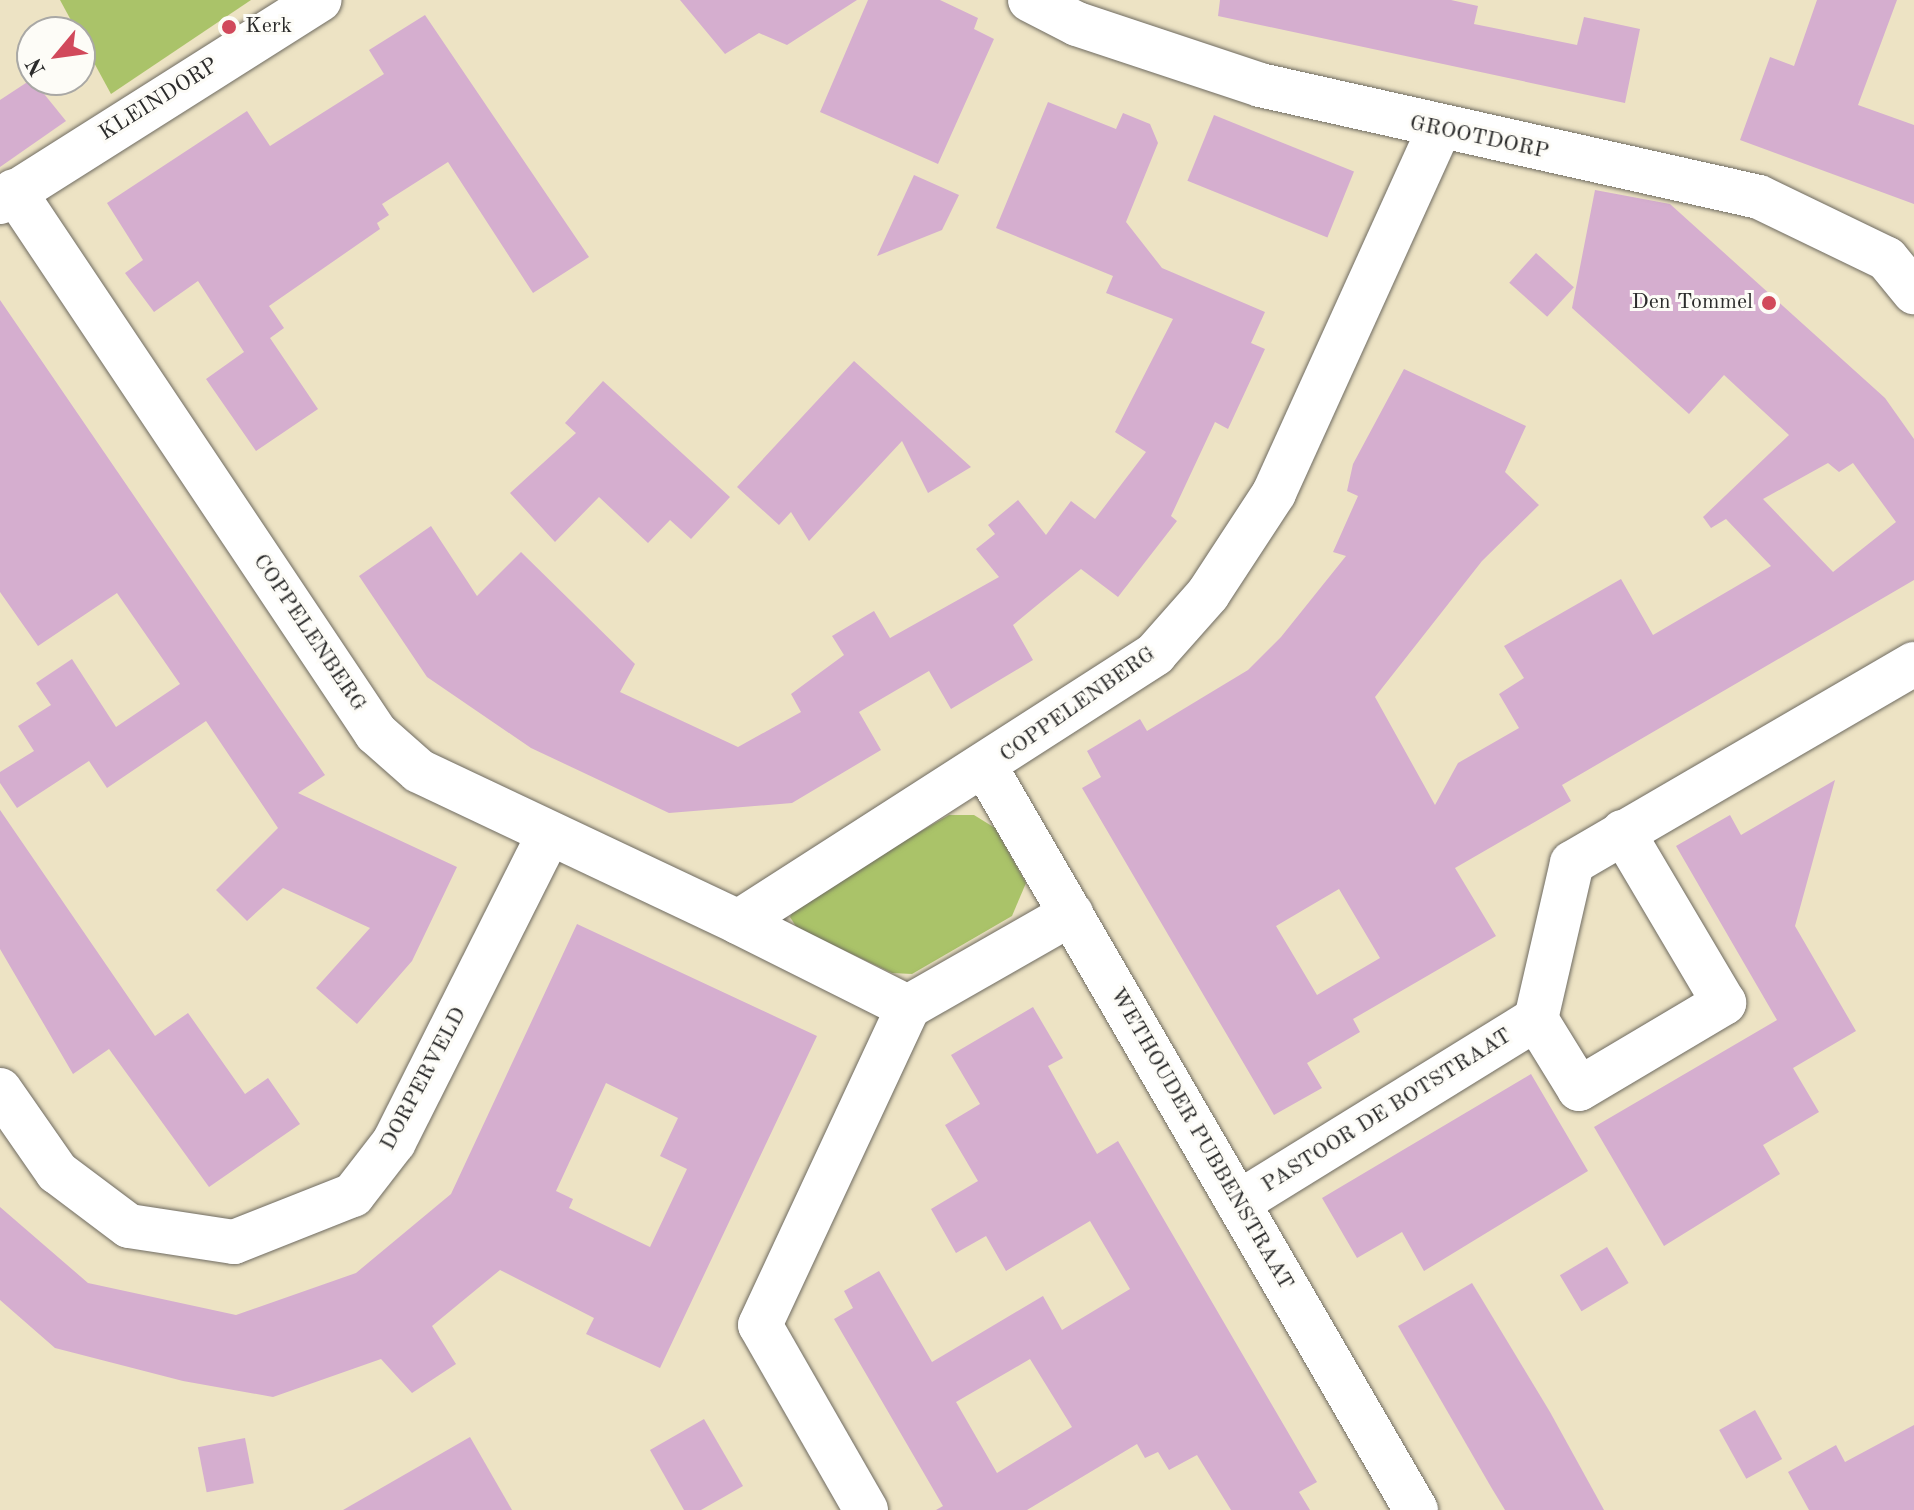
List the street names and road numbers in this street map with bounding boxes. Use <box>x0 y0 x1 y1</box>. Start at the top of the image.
street label: KLEINDORP <box>95 53 223 147</box>
street label: GROOTDORP <box>1407 110 1551 166</box>
street label: COPPELENBERG <box>247 549 371 717</box>
street label: COPPELENBERG <box>995 641 1161 769</box>
street label: WETHOUDER PUBBENSTRAAT <box>1103 983 1299 1295</box>
street label: DORPERVELD <box>375 1003 473 1155</box>
street label: PASTOOR DE BOTSTRAAT <box>1257 1023 1517 1199</box>

